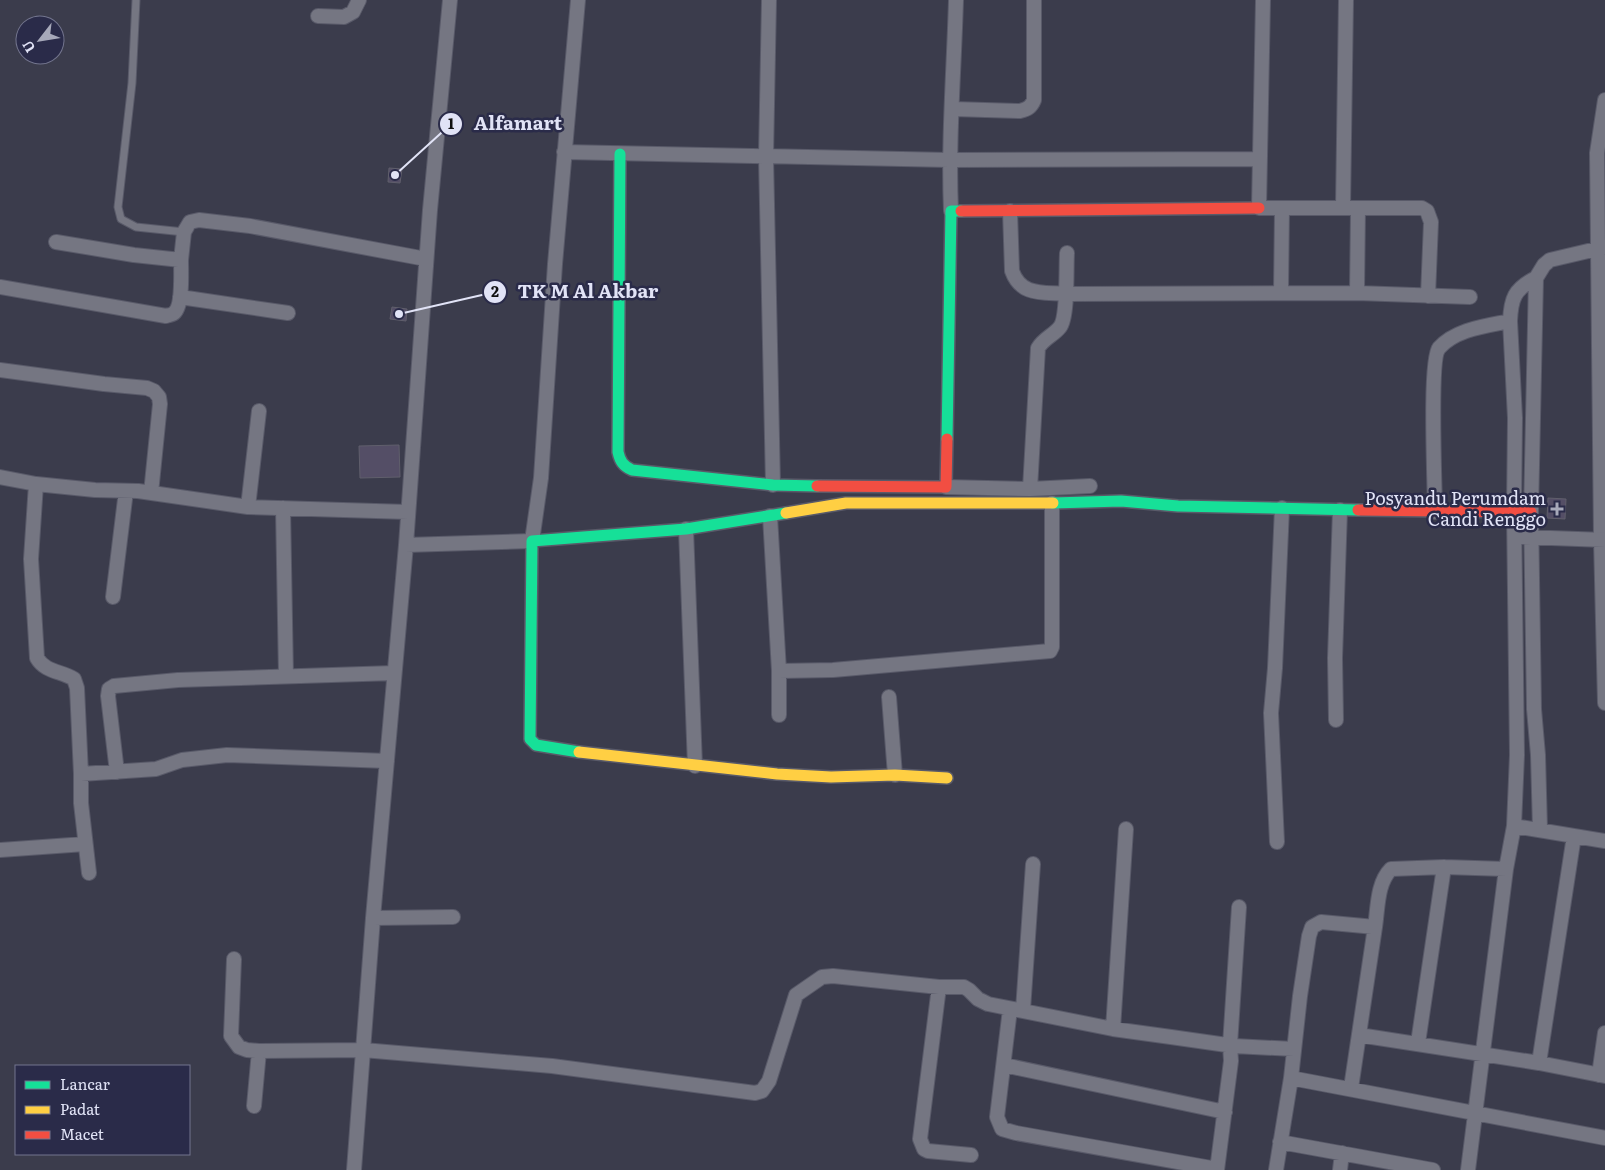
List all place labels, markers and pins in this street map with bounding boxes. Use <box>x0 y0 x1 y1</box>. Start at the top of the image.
callout: Alfamart <box>439 107 572 141</box>
callout: TK M Al Akbar <box>482 275 668 309</box>
place label: Posyandu Perumdam Candi Renggo <box>1364 484 1546 532</box>
marker: Posyandu Perumdam Candi Renggo <box>1550 502 1564 516</box>

